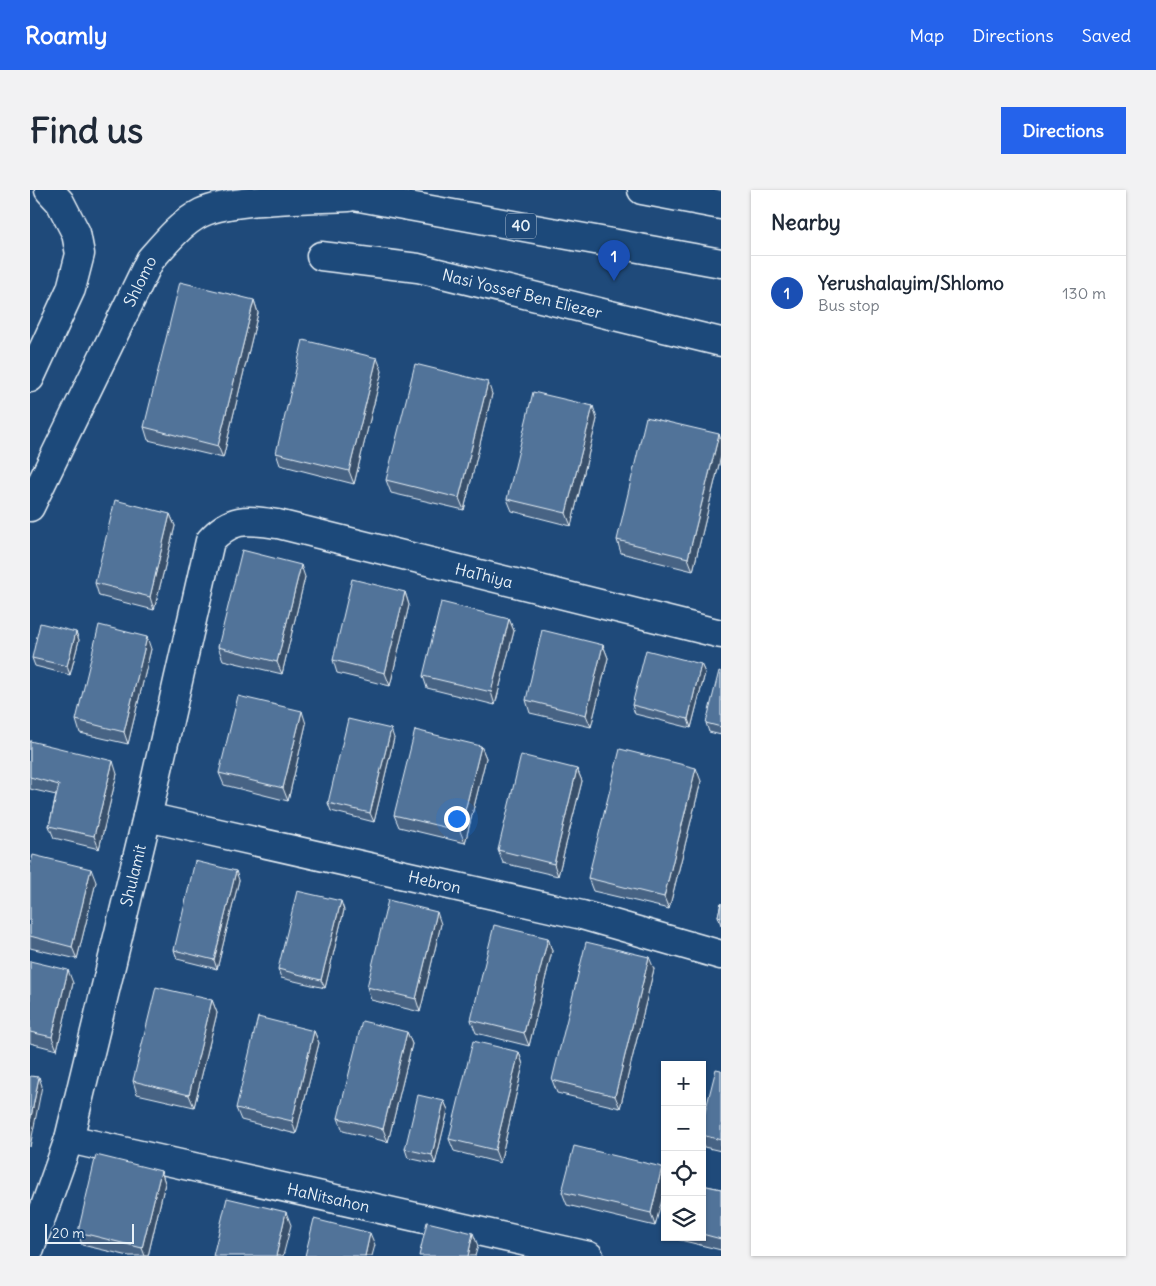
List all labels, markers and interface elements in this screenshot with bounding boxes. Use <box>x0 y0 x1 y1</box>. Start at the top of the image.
text: Roamly <box>25 20 107 50</box>
text: Map <box>909 24 944 47</box>
text: Directions <box>972 24 1054 47</box>
text: Saved <box>1082 24 1131 47</box>
button: Directions <box>1001 107 1126 154</box>
text: Find us <box>30 108 143 152</box>
text: Nearby <box>771 209 841 236</box>
road number: 40 <box>506 214 536 238</box>
pin: 1 <box>598 240 630 281</box>
street label: Shlomo <box>119 253 160 310</box>
street label: Nasi Yossef Ben Eliezer <box>440 264 605 323</box>
text: Yerushalayim/Shlomo <box>818 271 1004 295</box>
text: 1 <box>784 283 790 303</box>
text: 130 m <box>1062 283 1106 303</box>
text: Bus stop <box>818 295 880 315</box>
street label: HaThiya <box>453 558 515 592</box>
your location <box>444 806 470 832</box>
street label: Shulamit <box>116 842 150 908</box>
street label: Hebron <box>406 866 463 897</box>
map controls <box>661 1061 706 1241</box>
button: + <box>661 1061 706 1106</box>
button: − <box>661 1106 706 1151</box>
button: locate <box>661 1151 706 1196</box>
street label: HaNitsahon <box>285 1178 372 1216</box>
button: layers <box>661 1196 706 1241</box>
scale bar <box>45 1221 134 1244</box>
text: 20 m <box>52 1224 85 1242</box>

